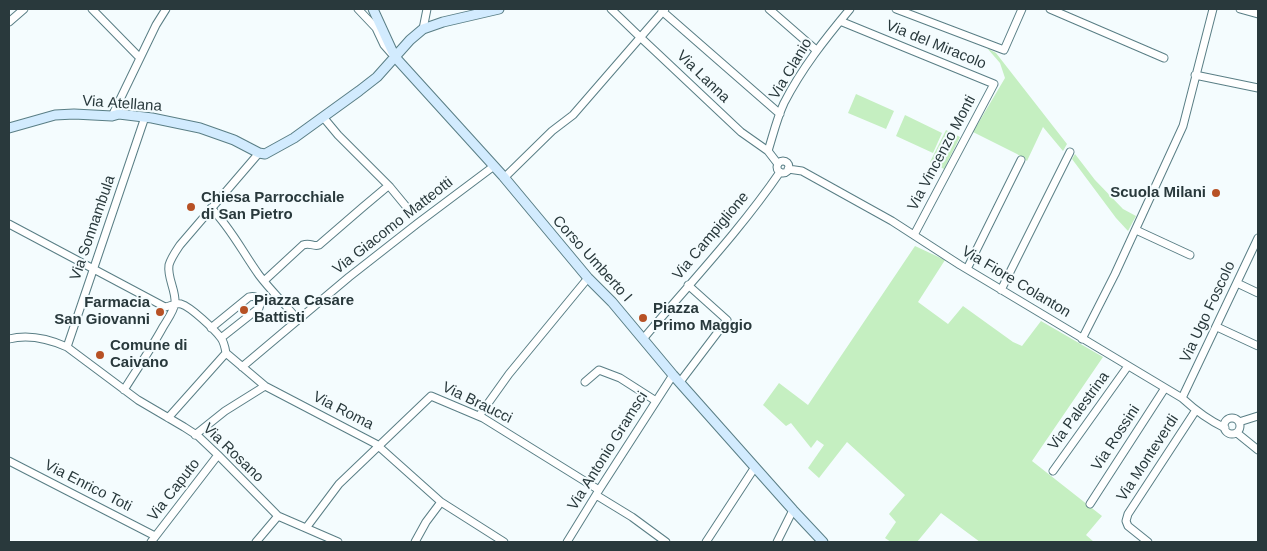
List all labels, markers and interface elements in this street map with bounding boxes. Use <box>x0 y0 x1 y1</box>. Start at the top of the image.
street label: Via del Miracolo <box>883 17 989 73</box>
street label: Via Clanio <box>766 35 816 103</box>
street label: Via Lanna <box>673 47 733 107</box>
street label: Via Atellana <box>82 92 162 116</box>
street label: Via Vincenzo Monti <box>904 92 980 214</box>
street label: Via Sonnambula <box>67 173 119 283</box>
street label: Via Giacomo Matteotti <box>329 174 457 278</box>
place label: Scuola Milani <box>1110 184 1206 202</box>
marker: Scuola Milani <box>1210 187 1222 199</box>
street label: Via Campiglione <box>669 188 753 284</box>
place label: Chiesa Parrocchiale di San Pietro <box>201 189 344 224</box>
marker: Chiesa Parrocchiale di San Pietro <box>185 201 197 213</box>
street label: Corso Umberto I <box>548 212 636 306</box>
street label: Via Fiore Colanton <box>958 242 1074 322</box>
street label: Via Ugo Foscolo <box>1177 258 1239 366</box>
place label: Piazza Casare Battisti <box>254 292 354 327</box>
place label: Farmacia San Giovanni <box>54 294 150 329</box>
place label: Piazza Primo Maggio <box>653 300 752 335</box>
marker: Piazza Casare Battisti <box>238 304 250 316</box>
marker: Farmacia San Giovanni <box>154 306 166 318</box>
marker: Piazza Primo Maggio <box>637 312 649 324</box>
place label: Comune di Caivano <box>110 337 187 372</box>
marker: Comune di Caivano <box>94 349 106 361</box>
street label: Via Palestrina <box>1045 368 1113 454</box>
street label: Via Braucci <box>439 378 515 428</box>
street label: Via Roma <box>310 388 376 434</box>
street label: Via Antonio Gramsci <box>564 388 652 514</box>
street label: Via Rossini <box>1088 402 1144 474</box>
street label: Via Monteverdi <box>1113 411 1183 505</box>
street label: Via Rosano <box>199 420 267 486</box>
street label: Via Caputo <box>144 455 204 525</box>
street label: Via Enrico Toti <box>41 456 135 516</box>

